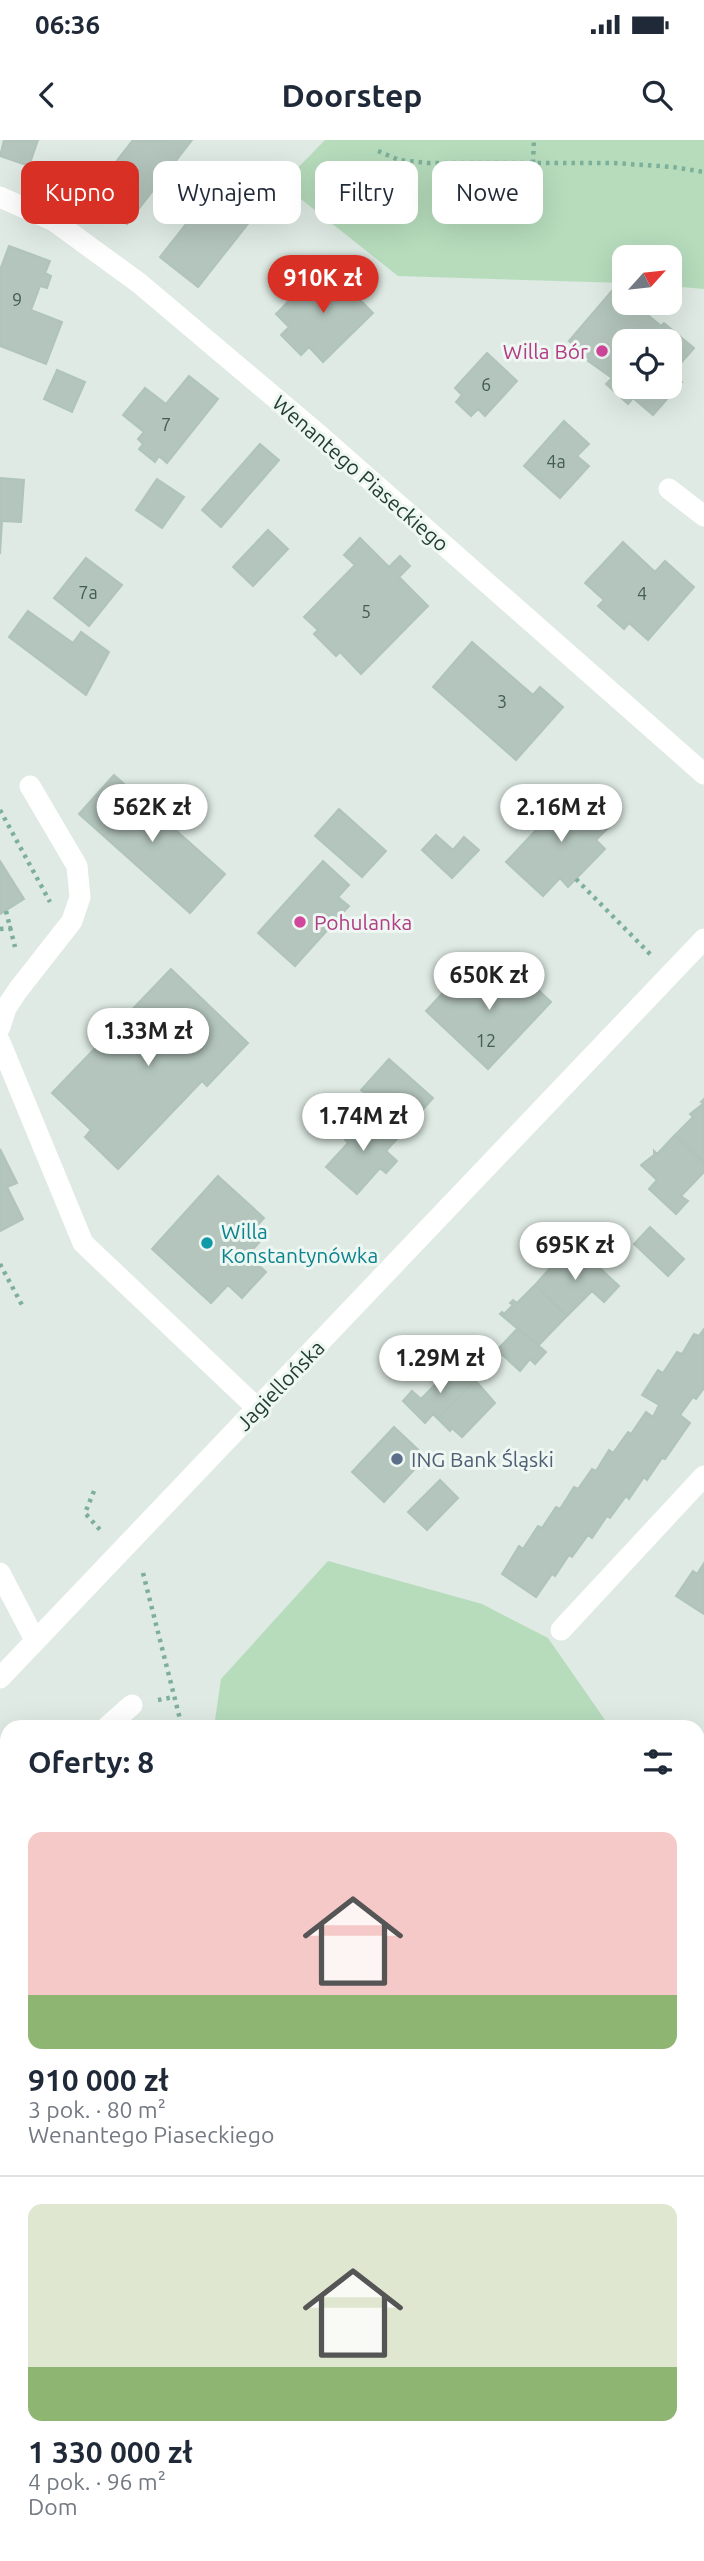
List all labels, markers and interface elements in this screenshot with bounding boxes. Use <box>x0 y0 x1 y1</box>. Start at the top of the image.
text: 06:36 <box>35 10 100 39</box>
icon: back <box>28 76 66 114</box>
icon: search <box>638 76 676 114</box>
text: Doorstep <box>281 77 423 113</box>
chip: Kupno <box>21 161 139 224</box>
chip: Wynajem <box>153 161 301 224</box>
chip: Filtry <box>315 161 418 224</box>
chip: Nowe <box>432 161 543 224</box>
north arrow <box>612 245 682 315</box>
map controls <box>612 245 682 399</box>
pin: 910K zł <box>258 256 388 315</box>
text: 910K zł <box>284 265 362 290</box>
house number: 9 <box>12 289 22 309</box>
button: locate <box>612 329 682 399</box>
place label: Willa Bór <box>503 339 588 363</box>
marker: Willa Bór <box>594 343 610 359</box>
house number: 6 <box>481 374 491 394</box>
street label: Wenantego Piaseckiego <box>268 390 454 556</box>
house number: 7 <box>161 414 171 434</box>
house number: 4a <box>546 451 566 471</box>
house number: 7a <box>78 582 98 602</box>
house number: 4 <box>637 583 647 603</box>
house number: 5 <box>361 601 371 621</box>
house number: 3 <box>497 691 507 711</box>
pin: 562K zł <box>87 784 217 844</box>
pin: 2.16M zł <box>489 784 633 844</box>
text: 562K zł <box>113 794 191 819</box>
text: 2.16M zł <box>516 794 606 819</box>
place label: Pohulanka <box>314 910 412 934</box>
marker: Pohulanka <box>292 914 308 930</box>
pin: 650K zł <box>424 952 554 1012</box>
text: 650K zł <box>450 962 528 987</box>
pin: 1.33M zł <box>76 1009 220 1068</box>
text: 1.33M zł <box>103 1018 193 1043</box>
house number: 12 <box>476 1030 496 1050</box>
pin: 1.74M zł <box>291 1094 435 1153</box>
text: 1.74M zł <box>318 1103 408 1128</box>
place label: Willa Konstantynówka <box>221 1219 378 1267</box>
pin: 695K zł <box>510 1222 640 1282</box>
text: 695K zł <box>536 1232 614 1257</box>
marker: Willa Konstantynówka <box>199 1235 215 1251</box>
street label: Jagiellońska <box>231 1335 329 1435</box>
pin: 1.29M zł <box>368 1336 512 1395</box>
text: 1.29M zł <box>395 1345 485 1370</box>
place label: ING Bank Śląski <box>411 1447 554 1471</box>
marker: ING Bank Śląski <box>389 1451 405 1467</box>
icon: filters <box>639 1743 677 1781</box>
text: Oferty: 8 <box>28 1745 154 1779</box>
icon: home <box>290 1878 416 2004</box>
text: 910 000 zł <box>28 2063 169 2097</box>
text: 3 pok. · 80 m² <box>28 2097 166 2122</box>
text: Wenantego Piaseckiego <box>28 2122 274 2147</box>
icon: home <box>290 2250 416 2376</box>
text: 1 330 000 zł <box>28 2435 193 2469</box>
text: 4 pok. · 96 m² <box>28 2469 166 2494</box>
text: Dom <box>28 2494 78 2519</box>

